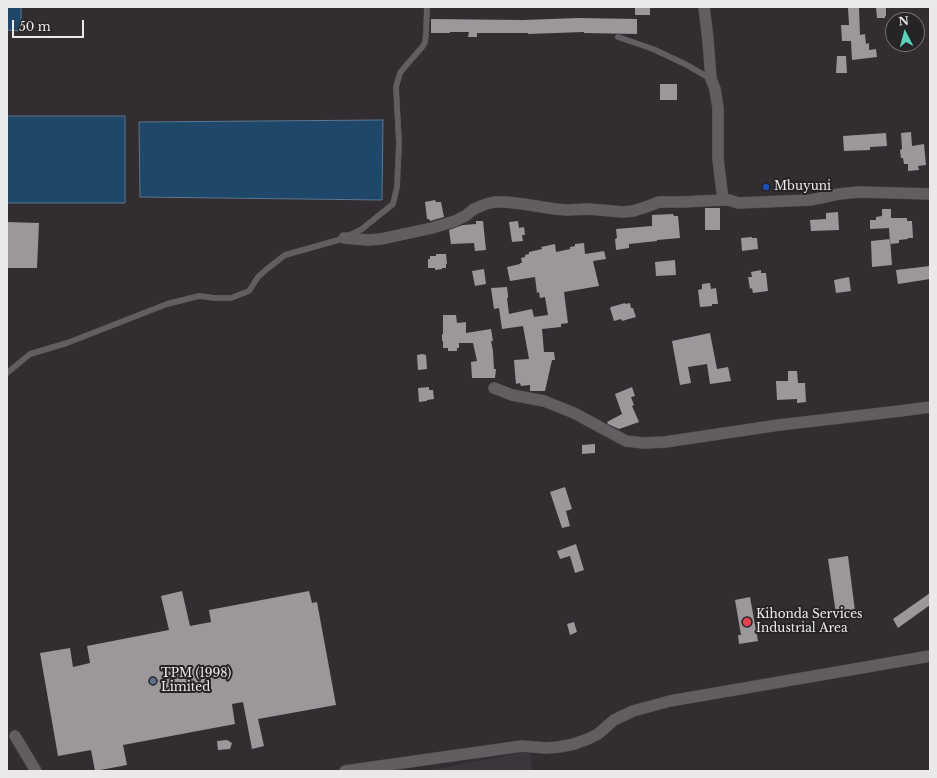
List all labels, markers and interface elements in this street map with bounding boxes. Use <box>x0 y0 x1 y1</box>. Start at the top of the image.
scale bar <box>14 12 86 38</box>
north arrow <box>885 12 925 52</box>
text: N <box>898 14 910 29</box>
text: 50 m <box>19 19 51 34</box>
place label: Mbuyuni <box>774 180 831 194</box>
marker: Mbuyuni <box>761 182 771 192</box>
place label: Kihonda Services Industrial Area <box>756 608 863 636</box>
marker: Kihonda Services Industrial Area <box>741 616 753 628</box>
place label: TPM (1998) Limited <box>161 667 231 695</box>
marker: TPM (1998) Limited <box>148 676 158 686</box>

